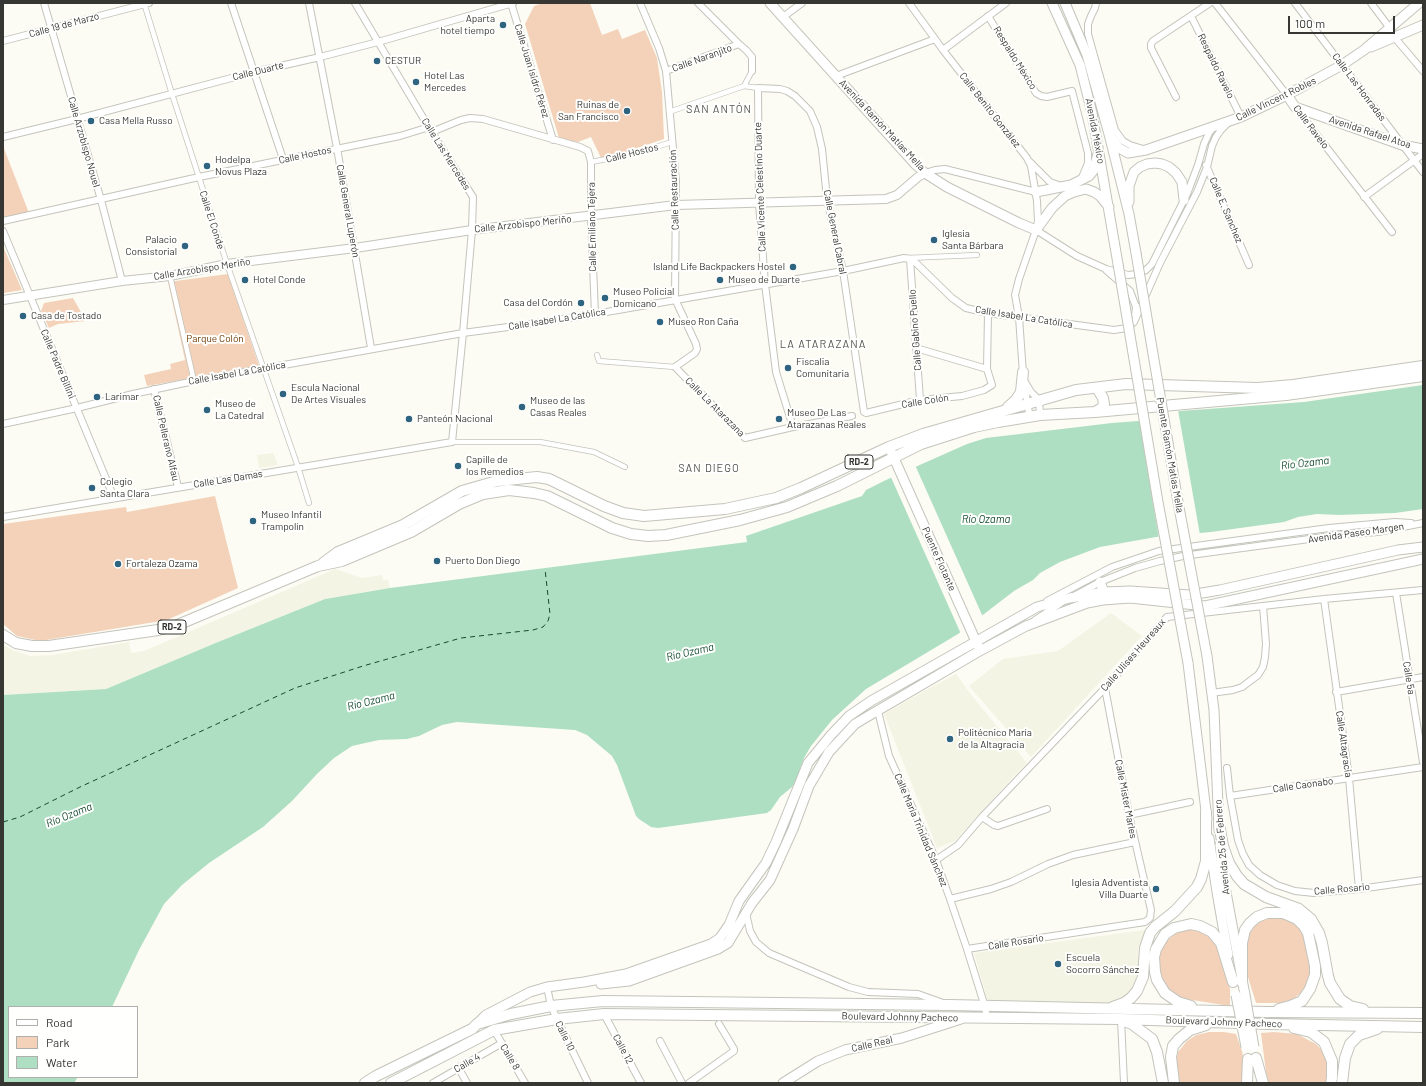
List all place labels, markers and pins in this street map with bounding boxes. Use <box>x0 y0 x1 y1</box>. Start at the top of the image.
place label: Aparta hotel tiempo <box>440 13 495 36</box>
marker: Aparta hotel tiempo <box>498 20 508 30</box>
place label: CESTUR <box>385 55 421 67</box>
marker: CESTUR <box>372 56 382 66</box>
place label: Hotel Las Mercedes <box>424 70 466 94</box>
marker: Hotel Las Mercedes <box>411 77 421 87</box>
place label: Ruinas de San Francisco <box>558 99 619 122</box>
marker: Ruinas de San Francisco <box>622 106 632 116</box>
place label: Casa Mella Russo <box>99 115 173 127</box>
marker: Casa Mella Russo <box>86 116 96 126</box>
place label: Hodelpa Novus Plaza <box>215 154 267 178</box>
marker: Hodelpa Novus Plaza <box>202 161 212 171</box>
place label: Iglesia Santa Bárbara <box>942 228 1003 252</box>
place label: Palacio Consistorial <box>125 234 177 258</box>
marker: Iglesia Santa Bárbara <box>929 235 939 245</box>
marker: Palacio Consistorial <box>180 241 190 251</box>
place label: Island Life Backpackers Hostel <box>653 261 785 273</box>
marker: Island Life Backpackers Hostel <box>788 262 798 272</box>
place label: Hotel Conde <box>253 274 306 286</box>
place label: Museo de Duarte <box>728 274 800 286</box>
marker: Hotel Conde <box>240 275 250 285</box>
marker: Museo de Duarte <box>715 275 725 285</box>
place label: Museo Policial Domicano <box>613 286 674 310</box>
marker: Museo Policial Domicano <box>600 293 610 303</box>
place label: Casa del Cordón <box>504 297 573 309</box>
marker: Casa del Cordón <box>576 298 586 308</box>
place label: Casa de Tostado <box>31 310 102 322</box>
marker: Casa de Tostado <box>18 311 28 321</box>
place label: Museo Ron Caña <box>668 316 739 328</box>
marker: Museo Ron Caña <box>655 317 665 327</box>
place label: Fiscalia Comunitaria <box>796 356 849 380</box>
marker: Fiscalia Comunitaria <box>783 363 793 373</box>
place label: Escula Nacional De Artes Visuales <box>291 382 366 406</box>
marker: Escula Nacional De Artes Visuales <box>278 389 288 399</box>
place label: Larimar <box>105 391 139 403</box>
marker: Larimar <box>92 392 102 402</box>
place label: Museo de las Casas Reales <box>530 395 587 418</box>
place label: Museo de La Catedral <box>215 398 264 422</box>
marker: Museo de las Casas Reales <box>517 402 527 412</box>
marker: Museo de La Catedral <box>202 405 212 415</box>
place label: Museo De Las Atarazanas Reales <box>787 407 866 430</box>
place label: Panteón Nacional <box>417 413 493 425</box>
marker: Panteón Nacional <box>404 414 414 424</box>
marker: Museo De Las Atarazanas Reales <box>774 414 784 424</box>
place label: Capille de los Remedios <box>466 454 524 478</box>
marker: Capille de los Remedios <box>453 461 463 471</box>
place label: Colegio Santa Clara <box>100 476 149 500</box>
marker: Colegio Santa Clara <box>87 483 97 493</box>
place label: Museo Infantil Trampolín <box>261 509 321 532</box>
marker: Museo Infantil Trampolín <box>248 516 258 526</box>
place label: Puerto Don Diego <box>445 555 520 567</box>
marker: Puerto Don Diego <box>432 556 442 566</box>
place label: Fortaleza Ozama <box>126 558 198 570</box>
marker: Fortaleza Ozama <box>113 559 123 569</box>
place label: Politécnico María de la Altagracia <box>958 727 1032 750</box>
marker: Politécnico María de la Altagracia <box>945 734 955 744</box>
place label: Iglesia Adventista Villa Duarte <box>1072 877 1148 900</box>
marker: Iglesia Adventista Villa Duarte <box>1151 884 1161 894</box>
place label: Escuela Socorro Sánchez <box>1066 952 1139 976</box>
marker: Escuela Socorro Sánchez <box>1053 959 1063 969</box>

